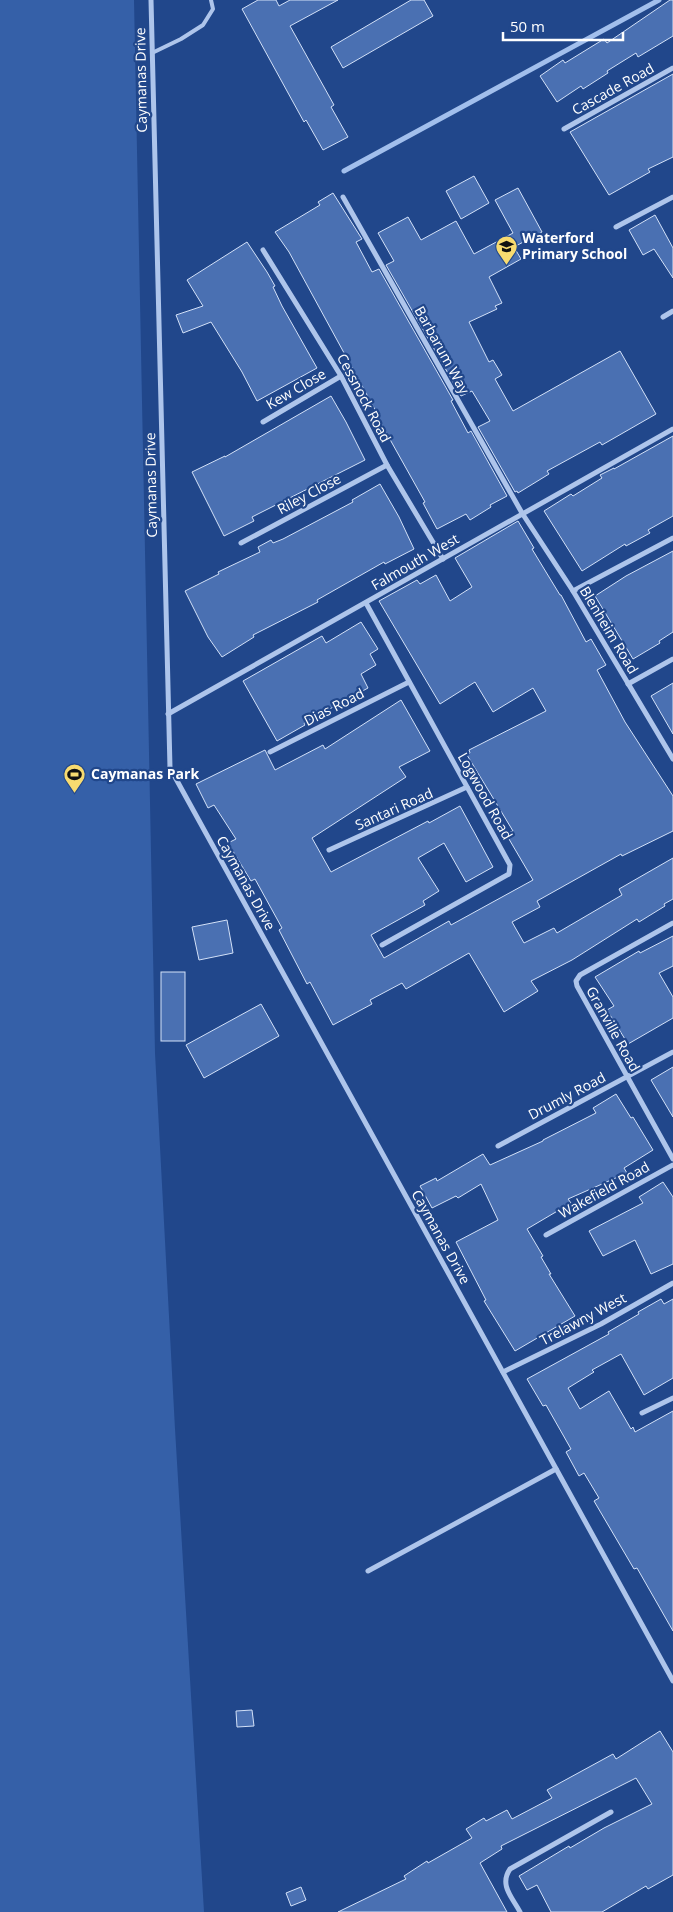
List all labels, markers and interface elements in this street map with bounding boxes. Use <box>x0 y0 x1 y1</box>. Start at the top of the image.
scale bar <box>503 10 623 42</box>
text: 50 m <box>510 16 545 36</box>
street label: Caymanas Drive <box>130 27 151 133</box>
street label: Cascade Road <box>568 58 657 119</box>
place label: Waterford Primary School <box>522 228 627 263</box>
school or university icon: Waterford Primary School <box>494 234 518 265</box>
street label: Barbarum Way <box>410 303 475 398</box>
street label: Cessnock Road <box>333 350 396 446</box>
street label: Kew Close <box>262 364 329 413</box>
street label: Caymanas Drive <box>140 432 161 538</box>
street label: Riley Close <box>274 469 344 518</box>
street label: Falmouth West <box>367 529 462 594</box>
street label: Blenheim Road <box>576 582 643 677</box>
street label: Dias Road <box>300 683 367 730</box>
street label: Logwood Road <box>454 749 517 843</box>
sports icon: Caymanas Park <box>63 762 87 793</box>
place label: Caymanas Park <box>91 764 199 783</box>
street label: Santari Road <box>352 783 436 834</box>
street label: Caymanas Drive <box>213 832 280 934</box>
street label: Granville Road <box>582 983 645 1075</box>
street label: Drumly Road <box>525 1067 609 1124</box>
street label: Wakefield Road <box>555 1157 653 1222</box>
street label: Caymanas Drive <box>408 1186 475 1288</box>
street label: Trelawny West <box>536 1288 629 1349</box>

